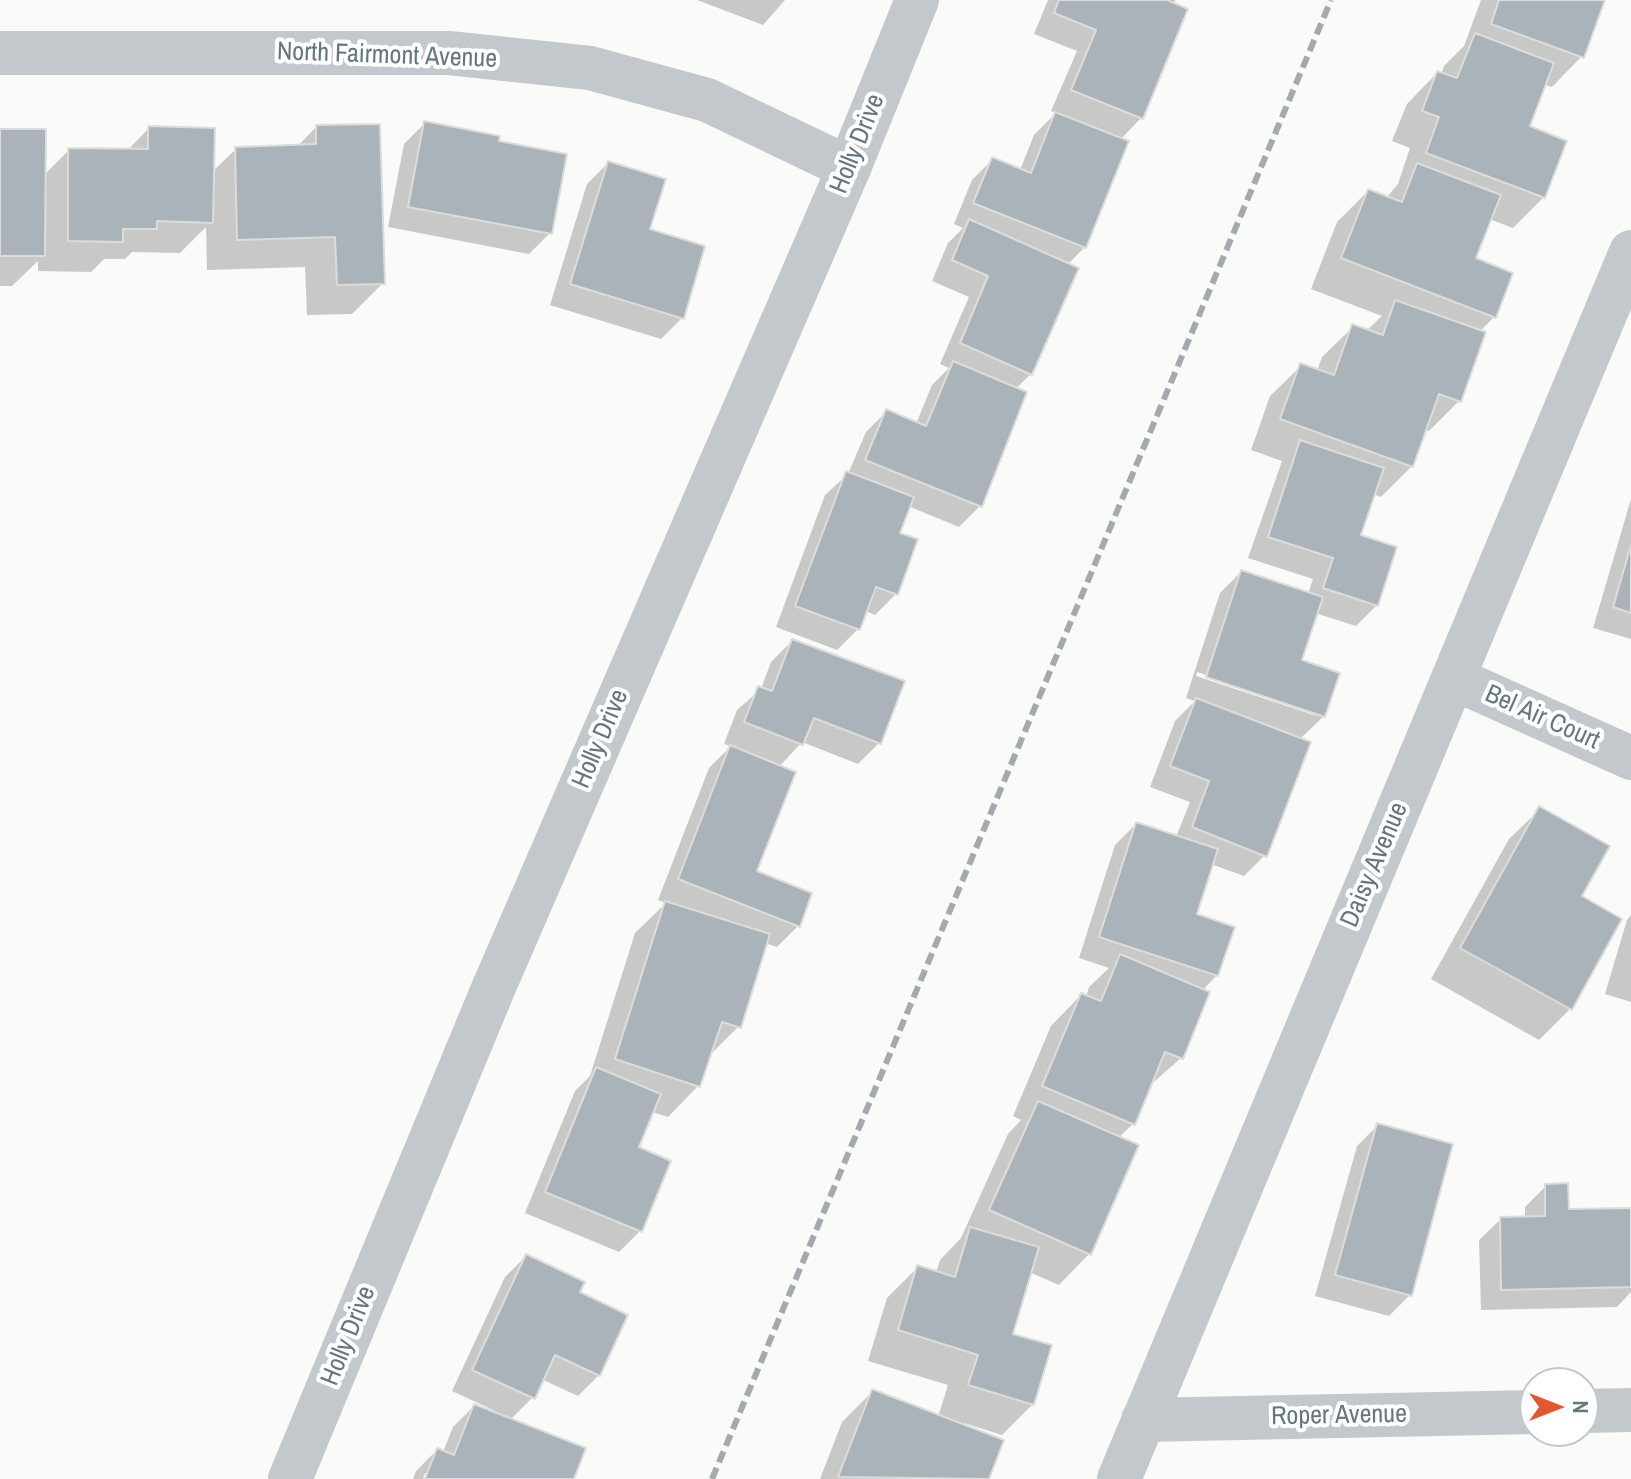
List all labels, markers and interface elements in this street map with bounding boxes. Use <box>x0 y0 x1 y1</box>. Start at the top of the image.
street label: North Fairmont Avenue <box>276 37 498 75</box>
street label: Holly Drive <box>824 90 892 198</box>
street label: Bel Air Court <box>1480 679 1604 757</box>
street label: Holly Drive <box>566 685 636 793</box>
street label: Daisy Avenue <box>1335 798 1415 932</box>
street label: Holly Drive <box>315 1282 383 1390</box>
north arrow <box>1519 1367 1599 1447</box>
street label: Roper Avenue <box>1271 1399 1407 1433</box>
text: N <box>1566 1400 1596 1414</box>

